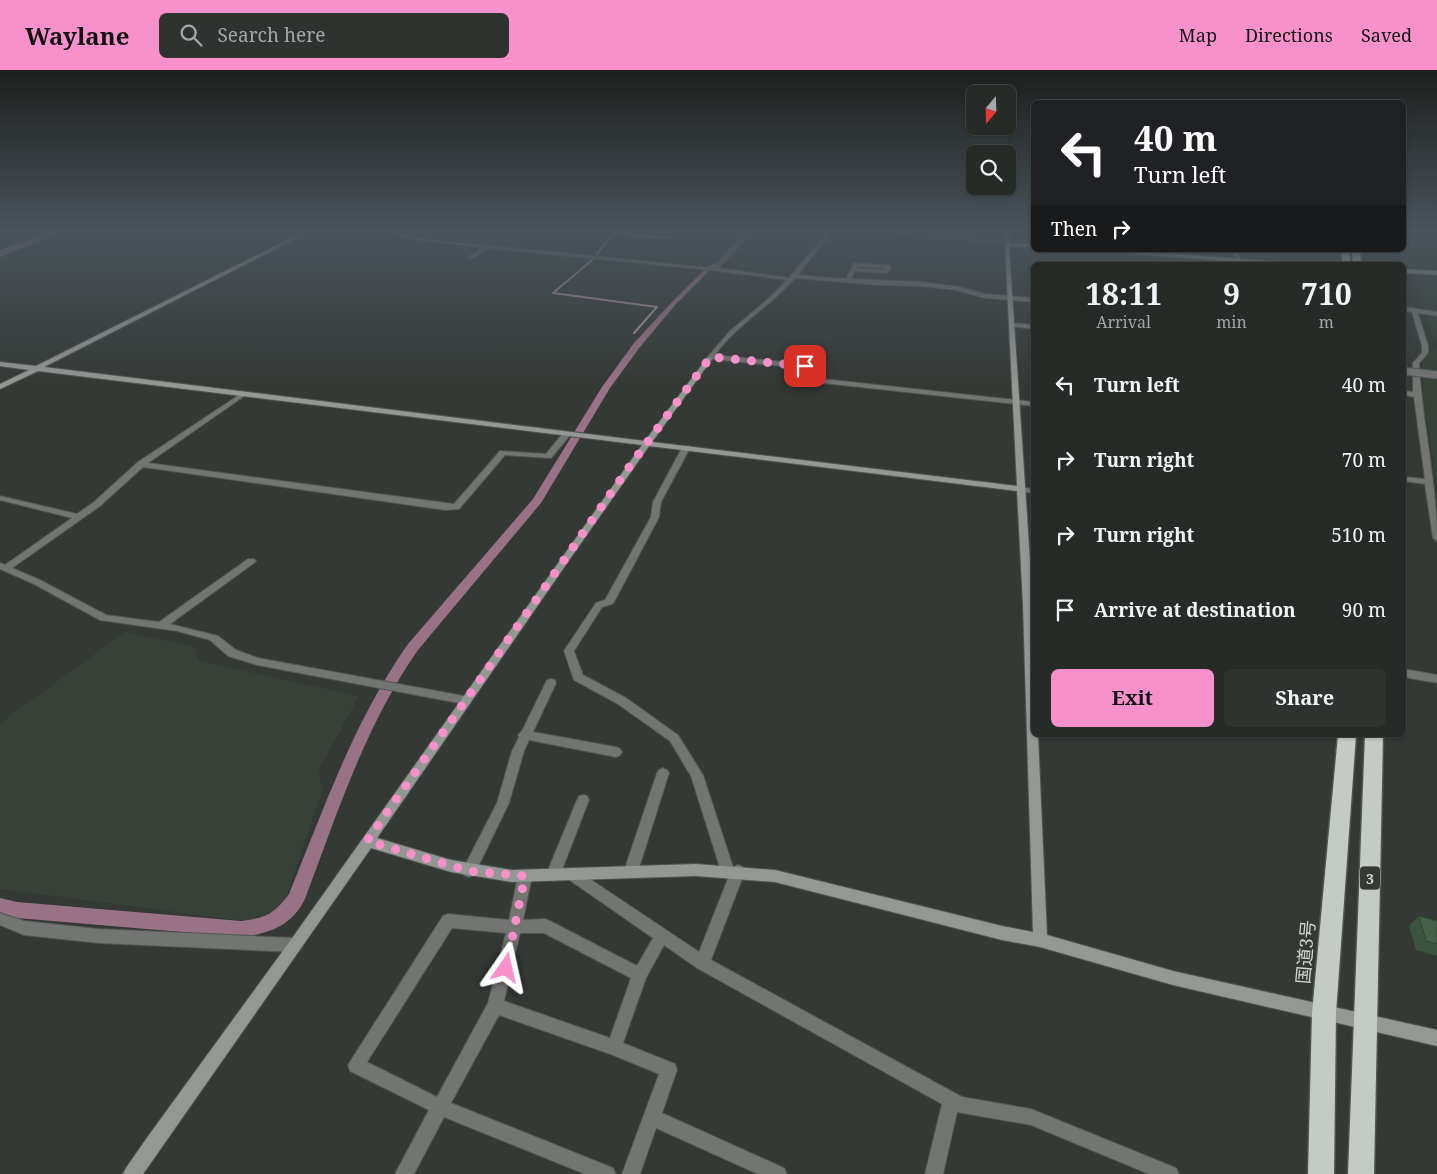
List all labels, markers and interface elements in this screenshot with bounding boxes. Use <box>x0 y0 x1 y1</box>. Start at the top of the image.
search box <box>159 13 509 58</box>
text: Waylane <box>25 19 129 52</box>
icon: search <box>177 21 205 49</box>
text: Search here <box>217 22 325 48</box>
text: Map <box>1179 23 1217 47</box>
text: Directions <box>1245 23 1333 47</box>
text: Saved <box>1361 23 1412 47</box>
north arrow <box>966 85 1016 135</box>
map controls <box>966 85 1016 195</box>
text: 40 m <box>1134 114 1217 161</box>
icon: left <box>1051 120 1116 185</box>
button: search <box>966 145 1016 195</box>
text: Turn left <box>1134 159 1226 189</box>
icon: right <box>1107 215 1135 243</box>
text: Then <box>1051 216 1097 242</box>
text: 18:11 <box>1085 273 1162 314</box>
text: 9 <box>1223 273 1240 314</box>
text: 710 <box>1301 273 1352 314</box>
text: Arrival <box>1096 311 1151 333</box>
text: min <box>1216 311 1247 333</box>
text: m <box>1319 311 1334 333</box>
pin <box>784 345 826 387</box>
icon: arrive <box>791 352 819 380</box>
icon: left <box>1051 371 1079 399</box>
text: Turn left <box>1094 372 1180 398</box>
text: 40 m <box>1342 372 1386 398</box>
icon: right <box>1051 446 1079 474</box>
text: Turn right <box>1094 447 1194 473</box>
text: 70 m <box>1342 447 1386 473</box>
icon: right <box>1051 521 1079 549</box>
text: Turn right <box>1094 522 1194 548</box>
text: 510 m <box>1331 522 1386 548</box>
icon: arrive <box>1051 596 1079 624</box>
text: Arrive at destination <box>1094 597 1296 623</box>
text: 90 m <box>1342 597 1386 623</box>
button: Exit <box>1051 669 1214 727</box>
button: Share <box>1224 669 1386 727</box>
road number: 3 <box>1360 866 1380 890</box>
street label: 国道3号 <box>1290 919 1320 985</box>
position arrow <box>479 941 531 993</box>

